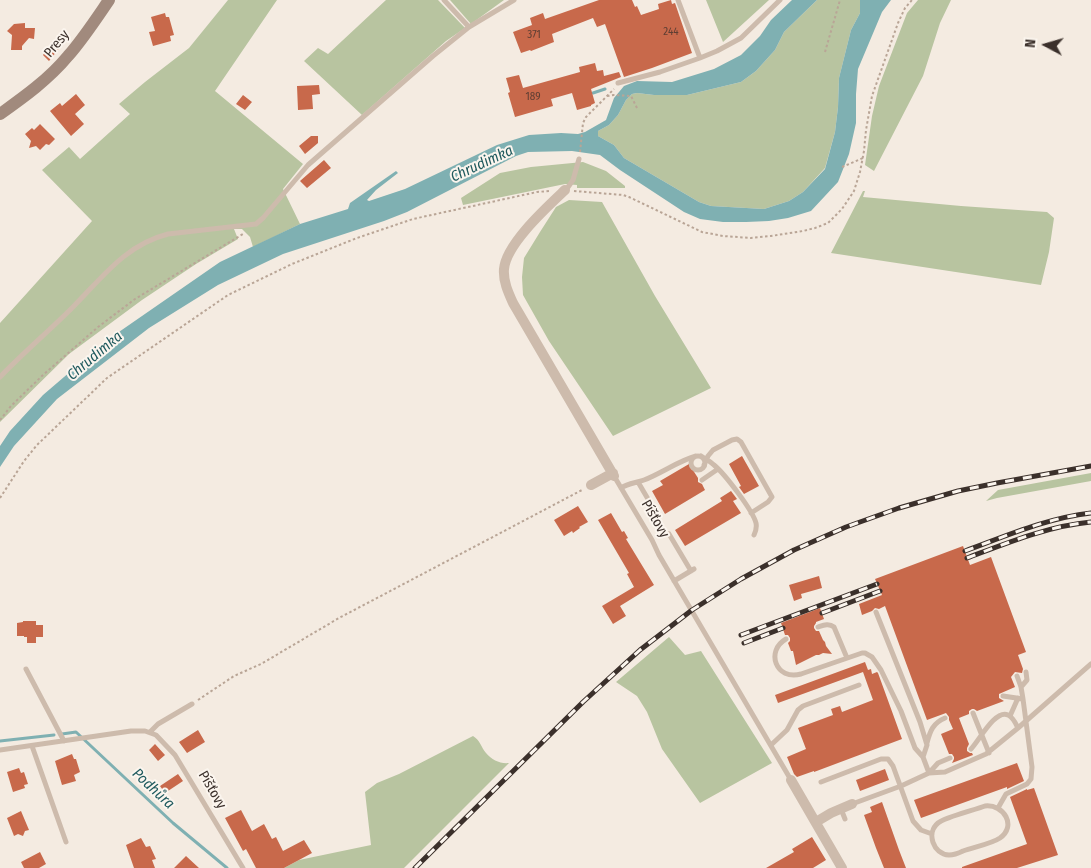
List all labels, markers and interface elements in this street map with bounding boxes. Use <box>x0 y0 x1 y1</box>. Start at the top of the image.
north arrow <box>1021 20 1071 70</box>
house number: 244 <box>663 25 679 39</box>
street label: Presy <box>41 27 73 61</box>
house number: 371 <box>527 28 541 42</box>
text: N <box>1022 38 1039 48</box>
house number: 189 <box>526 90 540 104</box>
water label: Chrudimka <box>448 142 516 186</box>
water label: Chrudimka <box>64 328 126 384</box>
street label: Píšťovy <box>637 497 673 541</box>
water label: Podhůra <box>128 765 178 813</box>
street label: Píšťovy <box>194 768 230 812</box>

